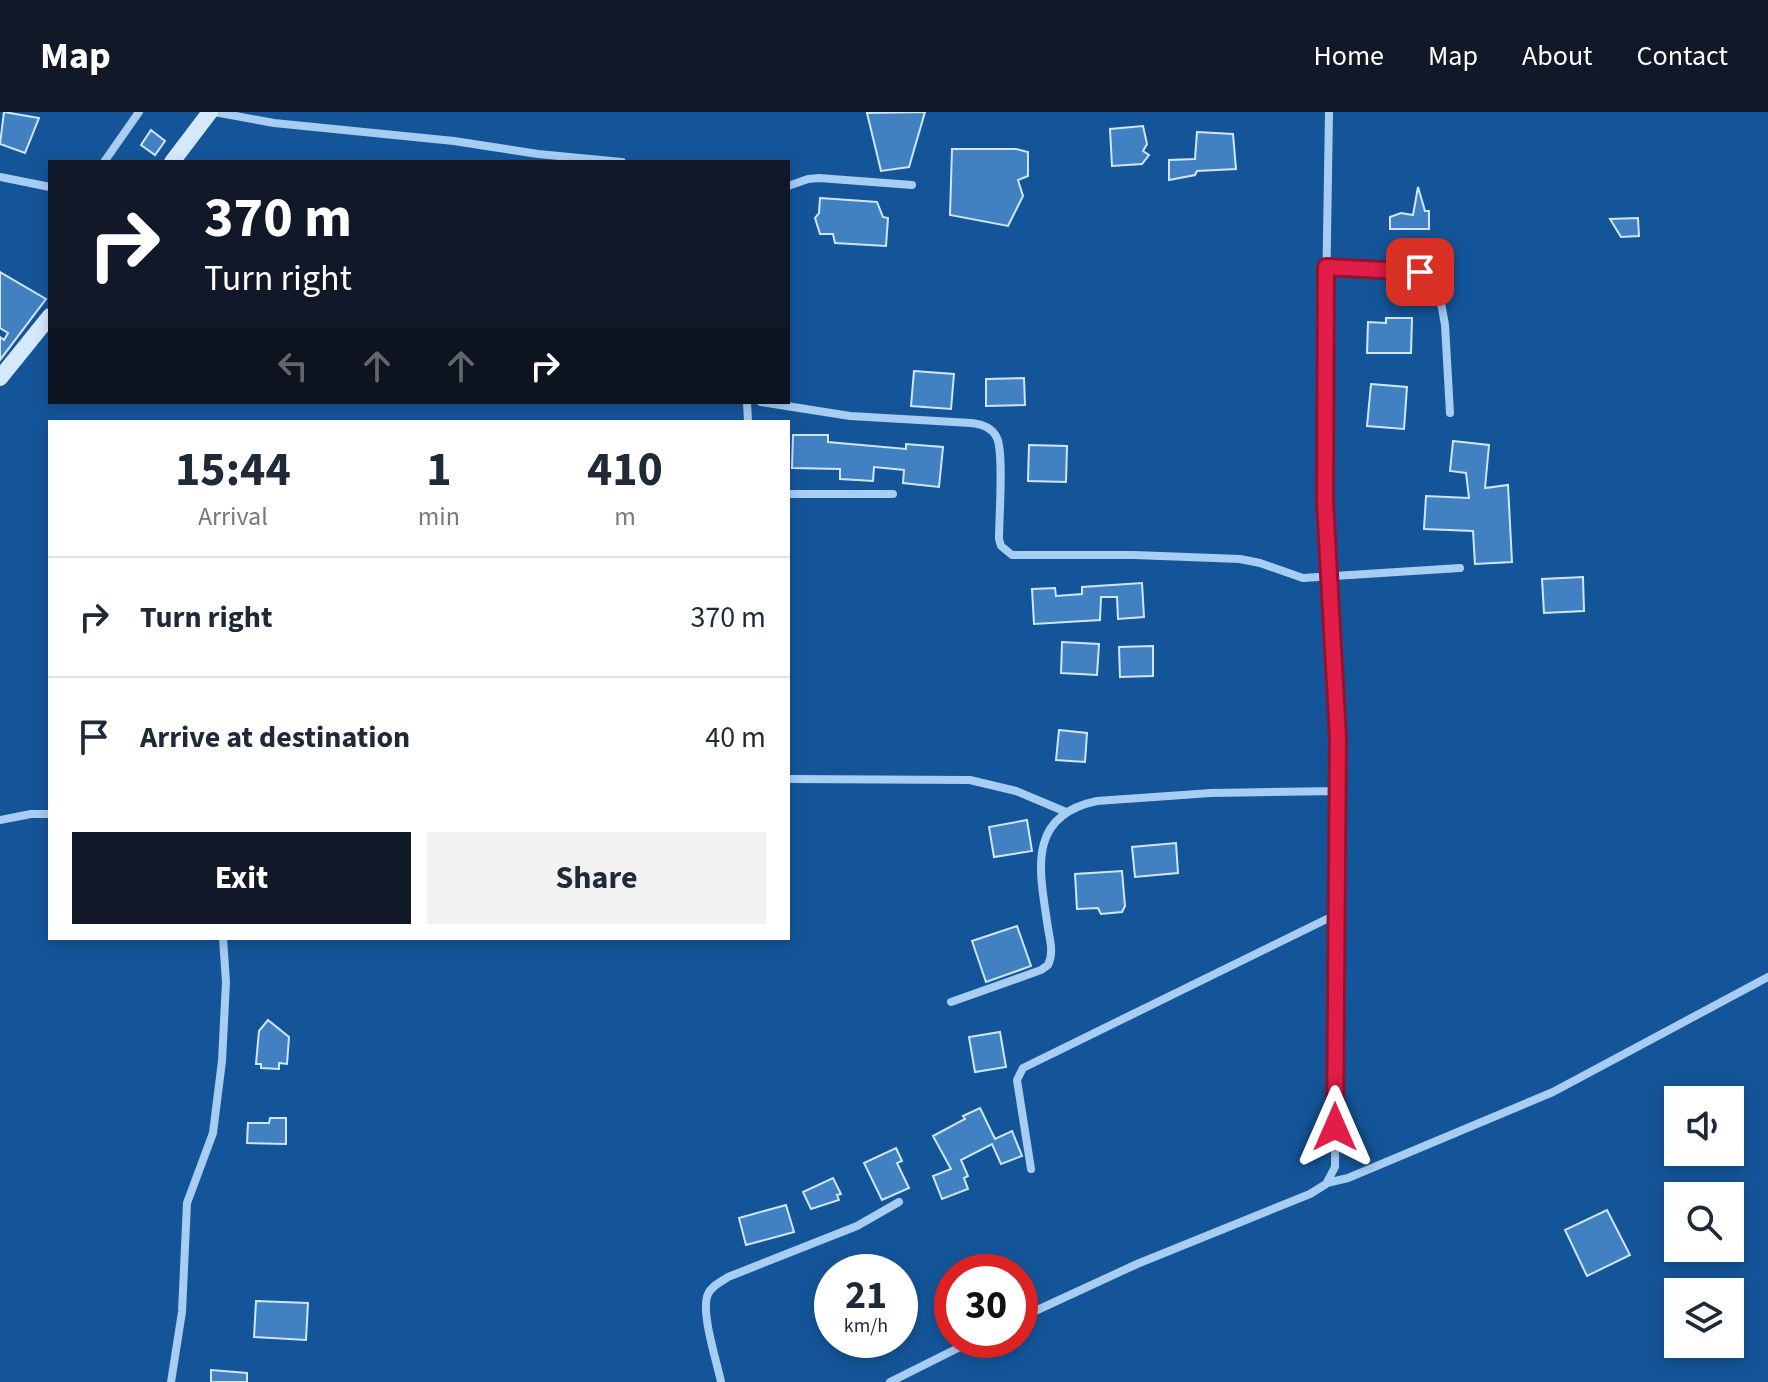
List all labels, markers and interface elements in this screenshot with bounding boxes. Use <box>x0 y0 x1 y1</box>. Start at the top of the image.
text: Map <box>40 29 111 83</box>
text: Home <box>1313 36 1384 76</box>
text: Map <box>1428 36 1478 76</box>
text: About <box>1522 36 1593 76</box>
text: Contact <box>1637 36 1728 76</box>
text: 370 m <box>204 179 352 258</box>
icon: right <box>72 192 176 296</box>
pin <box>1386 238 1454 306</box>
icon: arrive <box>1398 250 1442 294</box>
text: Turn right <box>204 253 352 304</box>
icon: left <box>271 344 315 388</box>
icon: ahead <box>355 344 399 388</box>
icon: ahead <box>439 344 483 388</box>
icon: right <box>523 344 567 388</box>
text: 15:44 <box>175 436 291 504</box>
text: 1 <box>426 436 452 504</box>
text: 410 <box>587 436 663 504</box>
text: Arrival <box>198 498 268 535</box>
text: min <box>418 498 460 535</box>
text: m <box>614 498 636 535</box>
icon: right <box>72 595 116 639</box>
text: Turn right <box>140 596 272 639</box>
text: 370 m <box>690 596 766 639</box>
icon: arrive <box>72 715 116 759</box>
text: Arrive at destination <box>140 716 410 759</box>
text: 40 m <box>705 716 766 759</box>
button: Exit <box>72 832 411 924</box>
button: Share <box>427 832 766 924</box>
position arrow <box>1293 1085 1377 1169</box>
map controls <box>1664 1086 1744 1358</box>
button: sound <box>1664 1086 1744 1166</box>
button: search <box>1664 1182 1744 1262</box>
speed limit sign: 30 <box>934 1254 1038 1358</box>
text: 21 <box>845 1267 887 1324</box>
button: layers <box>1664 1278 1744 1358</box>
text: km/h <box>844 1312 888 1340</box>

